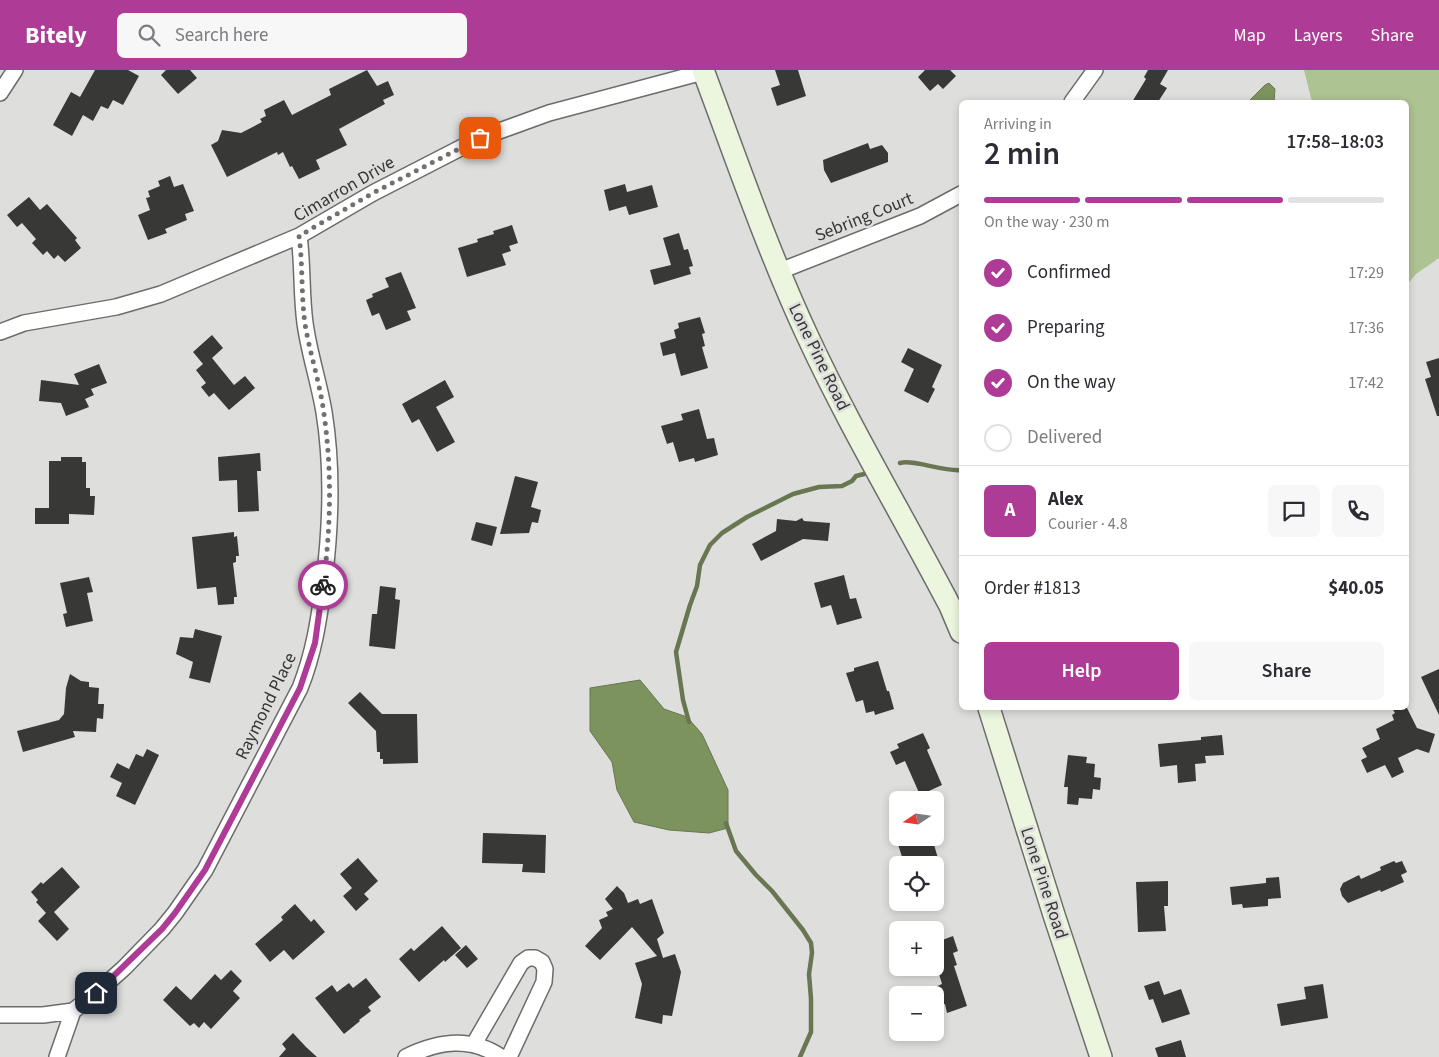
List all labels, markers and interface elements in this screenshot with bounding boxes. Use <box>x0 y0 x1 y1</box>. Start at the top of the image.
search box <box>117 13 467 58</box>
text: Bitely <box>25 18 87 53</box>
icon: search <box>135 21 163 49</box>
text: Search here <box>175 22 268 49</box>
text: Map <box>1234 23 1266 48</box>
text: Layers <box>1294 23 1343 48</box>
text: Share <box>1371 23 1414 48</box>
text: Arriving in <box>984 113 1052 135</box>
pin <box>459 117 501 159</box>
icon: bag <box>466 124 494 152</box>
text: 17:58–18:03 <box>1286 129 1384 156</box>
text: 2 min <box>984 131 1060 177</box>
street label: Cimarron Drive <box>289 150 399 228</box>
street label: Sebring Court <box>811 186 917 248</box>
text: On the way · 230 m <box>984 211 1109 233</box>
icon: check <box>984 259 1012 287</box>
text: Confirmed <box>1027 259 1111 286</box>
text: 17:29 <box>1348 262 1384 284</box>
street label: Lone Pine Road <box>782 299 856 415</box>
icon: check <box>984 314 1012 342</box>
text: Preparing <box>1027 314 1105 341</box>
text: 17:36 <box>1348 317 1384 339</box>
icon: check <box>984 369 1012 397</box>
text: On the way <box>1027 369 1116 396</box>
text: 17:42 <box>1348 372 1384 394</box>
text: Delivered <box>1027 424 1102 451</box>
button: chat <box>1268 485 1320 537</box>
button: phone <box>1332 485 1384 537</box>
text: Alex <box>1048 486 1084 513</box>
text: A <box>1005 497 1015 524</box>
text: Courier · 4.8 <box>1048 513 1128 535</box>
courier <box>298 560 348 610</box>
icon: bike <box>309 571 337 599</box>
text: Order #1813 <box>984 575 1081 602</box>
text: $40.05 <box>1328 575 1384 602</box>
button: Help <box>984 642 1179 700</box>
button: Share <box>1189 642 1384 700</box>
street label: Raymond Place <box>229 648 303 764</box>
north arrow <box>889 791 944 846</box>
map controls <box>889 791 944 1041</box>
street label: Lone Pine Road <box>1014 824 1074 942</box>
button: locate <box>889 856 944 911</box>
button: + <box>889 921 944 976</box>
pin <box>75 972 117 1014</box>
icon: home <box>82 979 110 1007</box>
button: − <box>889 986 944 1041</box>

